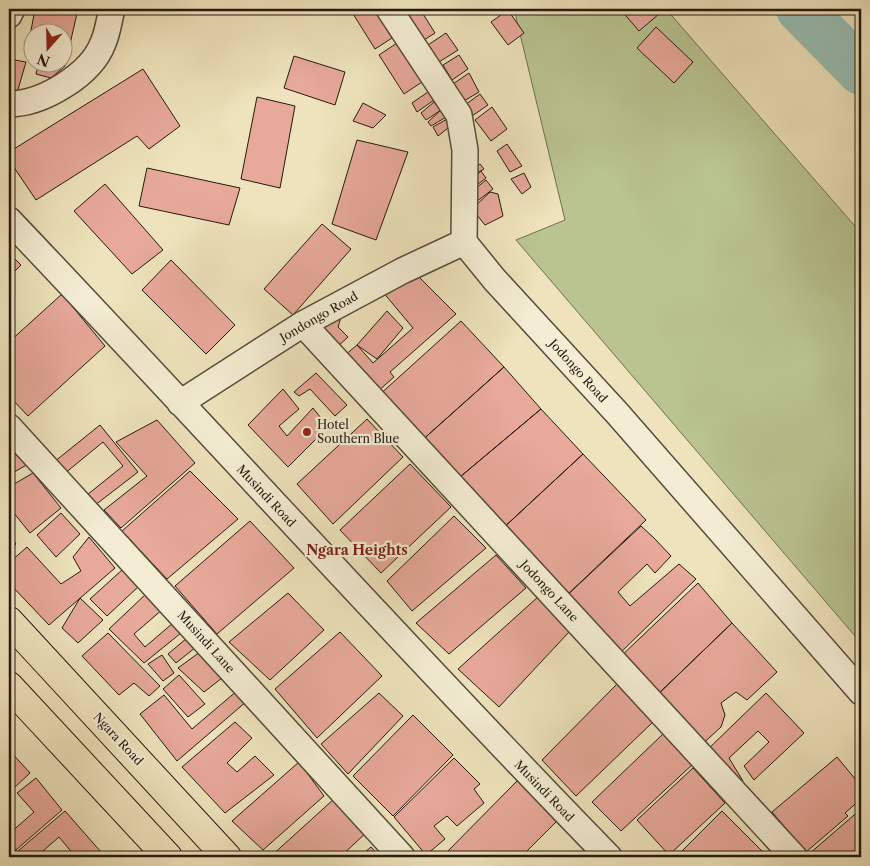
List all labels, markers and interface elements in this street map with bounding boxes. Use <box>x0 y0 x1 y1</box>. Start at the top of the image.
north arrow <box>22 22 72 72</box>
text: N <box>35 50 52 71</box>
street label: Jondongo Road <box>275 288 361 346</box>
street label: Jodongo Road <box>545 334 611 406</box>
place label: Hotel Southern Blue <box>317 417 399 446</box>
marker: Hotel Southern Blue <box>301 426 313 438</box>
street label: Musindi Road <box>234 461 299 530</box>
district label: Ngara Heights <box>306 541 408 559</box>
street label: Jodongo Lane <box>516 555 582 625</box>
street label: Musindi Lane <box>175 608 238 676</box>
street label: Ngara Road <box>90 709 147 769</box>
street label: Musindi Road <box>511 757 578 825</box>

